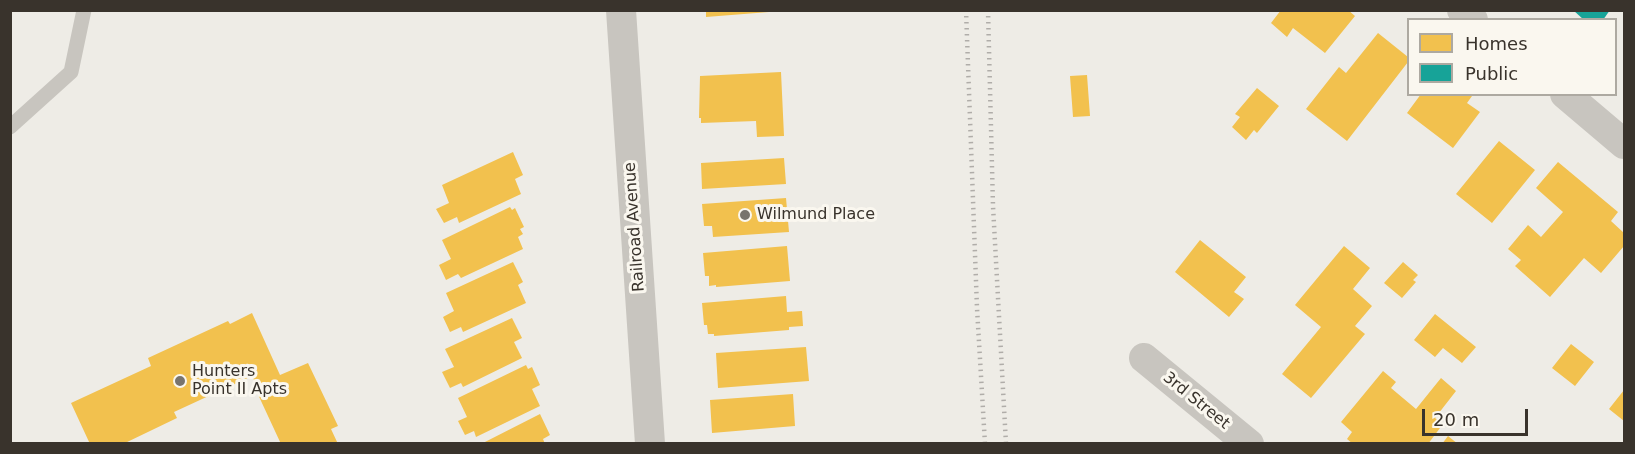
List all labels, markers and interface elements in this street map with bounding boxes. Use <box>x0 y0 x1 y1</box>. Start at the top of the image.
legend <box>1407 18 1617 96</box>
text: Homes <box>1465 33 1528 54</box>
text: Public <box>1465 63 1518 84</box>
street label: Railroad Avenue <box>621 162 649 292</box>
place label: Wilmund Place <box>757 205 875 225</box>
marker: Wilmund Place <box>738 208 752 222</box>
place label: Hunters Point II Apts <box>192 362 287 400</box>
street label: 3rd Street <box>1159 368 1233 434</box>
marker: Hunters Point II Apts <box>173 374 187 388</box>
scale bar <box>1425 397 1532 435</box>
text: 20 m <box>1433 409 1479 430</box>

